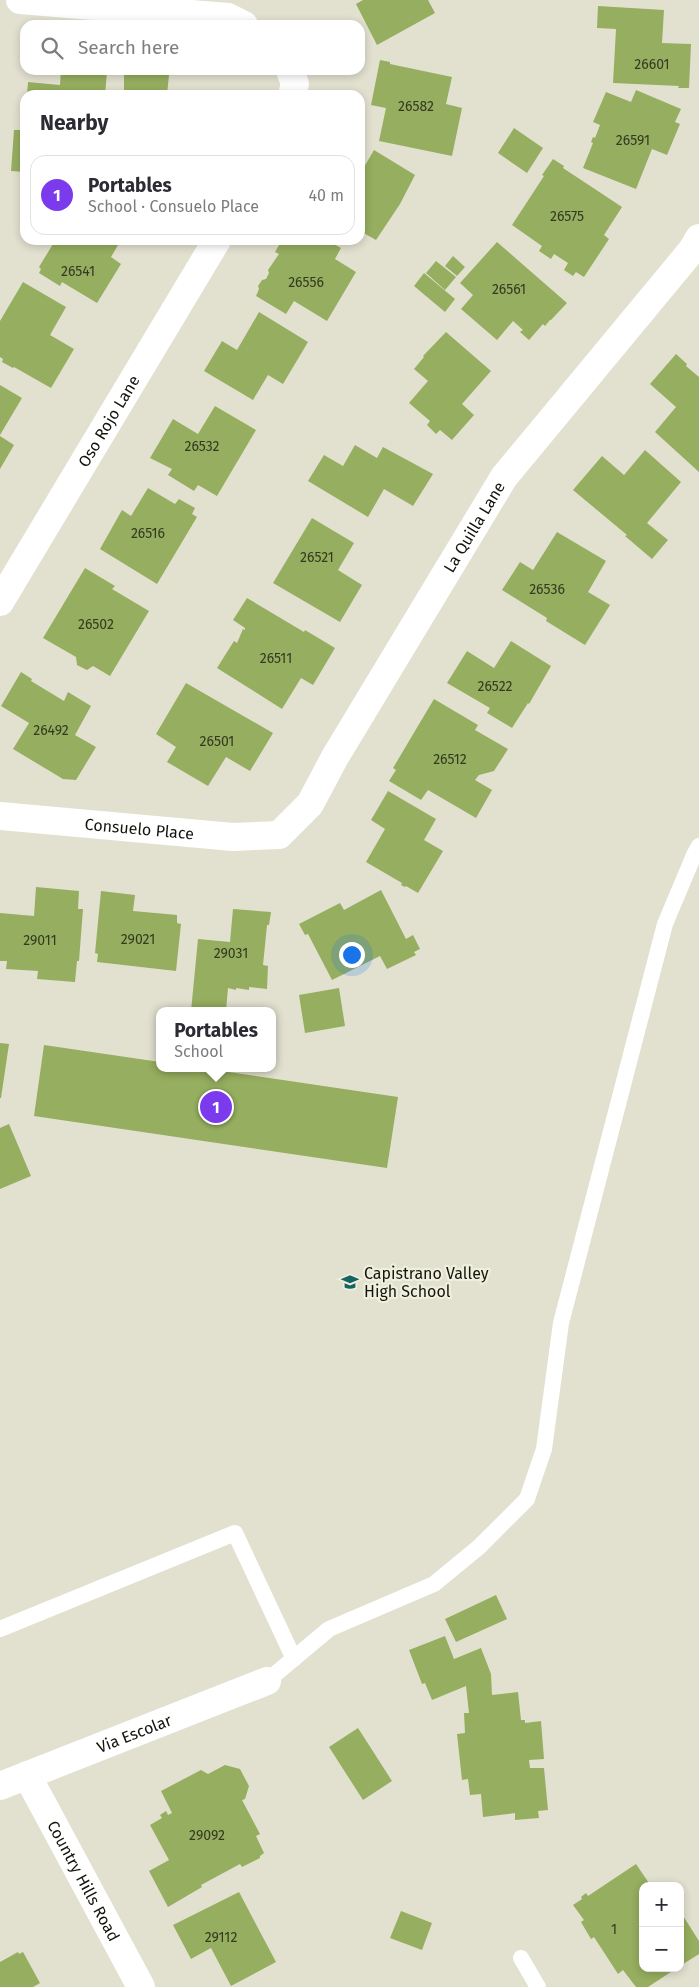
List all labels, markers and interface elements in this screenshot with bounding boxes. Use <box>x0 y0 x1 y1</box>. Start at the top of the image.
search box <box>20 20 365 75</box>
icon: search <box>38 34 66 62</box>
text: Search here <box>78 36 179 59</box>
house number: 26601 <box>634 56 670 73</box>
house number: 26582 <box>398 98 434 115</box>
text: Nearby <box>40 110 108 136</box>
house number: 26591 <box>616 132 650 149</box>
text: Portables <box>88 174 172 197</box>
text: 1 <box>53 186 61 205</box>
text: 40 m <box>309 186 344 205</box>
text: School · Consuelo Place <box>88 197 259 216</box>
house number: 26575 <box>550 208 584 225</box>
house number: 26541 <box>61 263 95 280</box>
house number: 26556 <box>288 274 324 291</box>
house number: 26561 <box>492 281 526 298</box>
street label: Oso Rojo Lane <box>74 372 144 471</box>
house number: 26532 <box>184 438 220 455</box>
street label: La Quilla Lane <box>440 478 509 576</box>
house number: 26516 <box>131 525 165 542</box>
house number: 26521 <box>300 549 334 566</box>
house number: 26536 <box>529 581 565 598</box>
house number: 26502 <box>78 616 114 633</box>
house number: 26511 <box>260 650 292 667</box>
house number: 26522 <box>477 678 513 695</box>
house number: 26492 <box>33 722 69 739</box>
house number: 26501 <box>200 733 234 750</box>
house number: 26512 <box>433 751 467 768</box>
street label: Consuelo Place <box>84 815 195 843</box>
house number: 29021 <box>121 931 155 948</box>
house number: 29011 <box>23 932 57 949</box>
your location <box>339 942 365 968</box>
house number: 29031 <box>214 945 248 962</box>
popup <box>156 1007 276 1072</box>
text: Portables <box>174 1019 258 1042</box>
text: School <box>174 1042 223 1061</box>
pin: 1 <box>200 1088 232 1126</box>
place label: Capistrano Valley High School <box>364 1264 489 1301</box>
school or university icon: Capistrano Valley High School <box>340 1272 360 1292</box>
street label: Via Escolar <box>94 1710 175 1757</box>
street label: Country Hills Road <box>43 1817 124 1945</box>
house number: 29092 <box>189 1827 225 1844</box>
map controls <box>639 1882 684 1972</box>
button: + <box>639 1882 684 1927</box>
house number: 1 <box>611 1921 617 1938</box>
button: − <box>639 1927 684 1972</box>
house number: 29112 <box>205 1929 237 1946</box>

